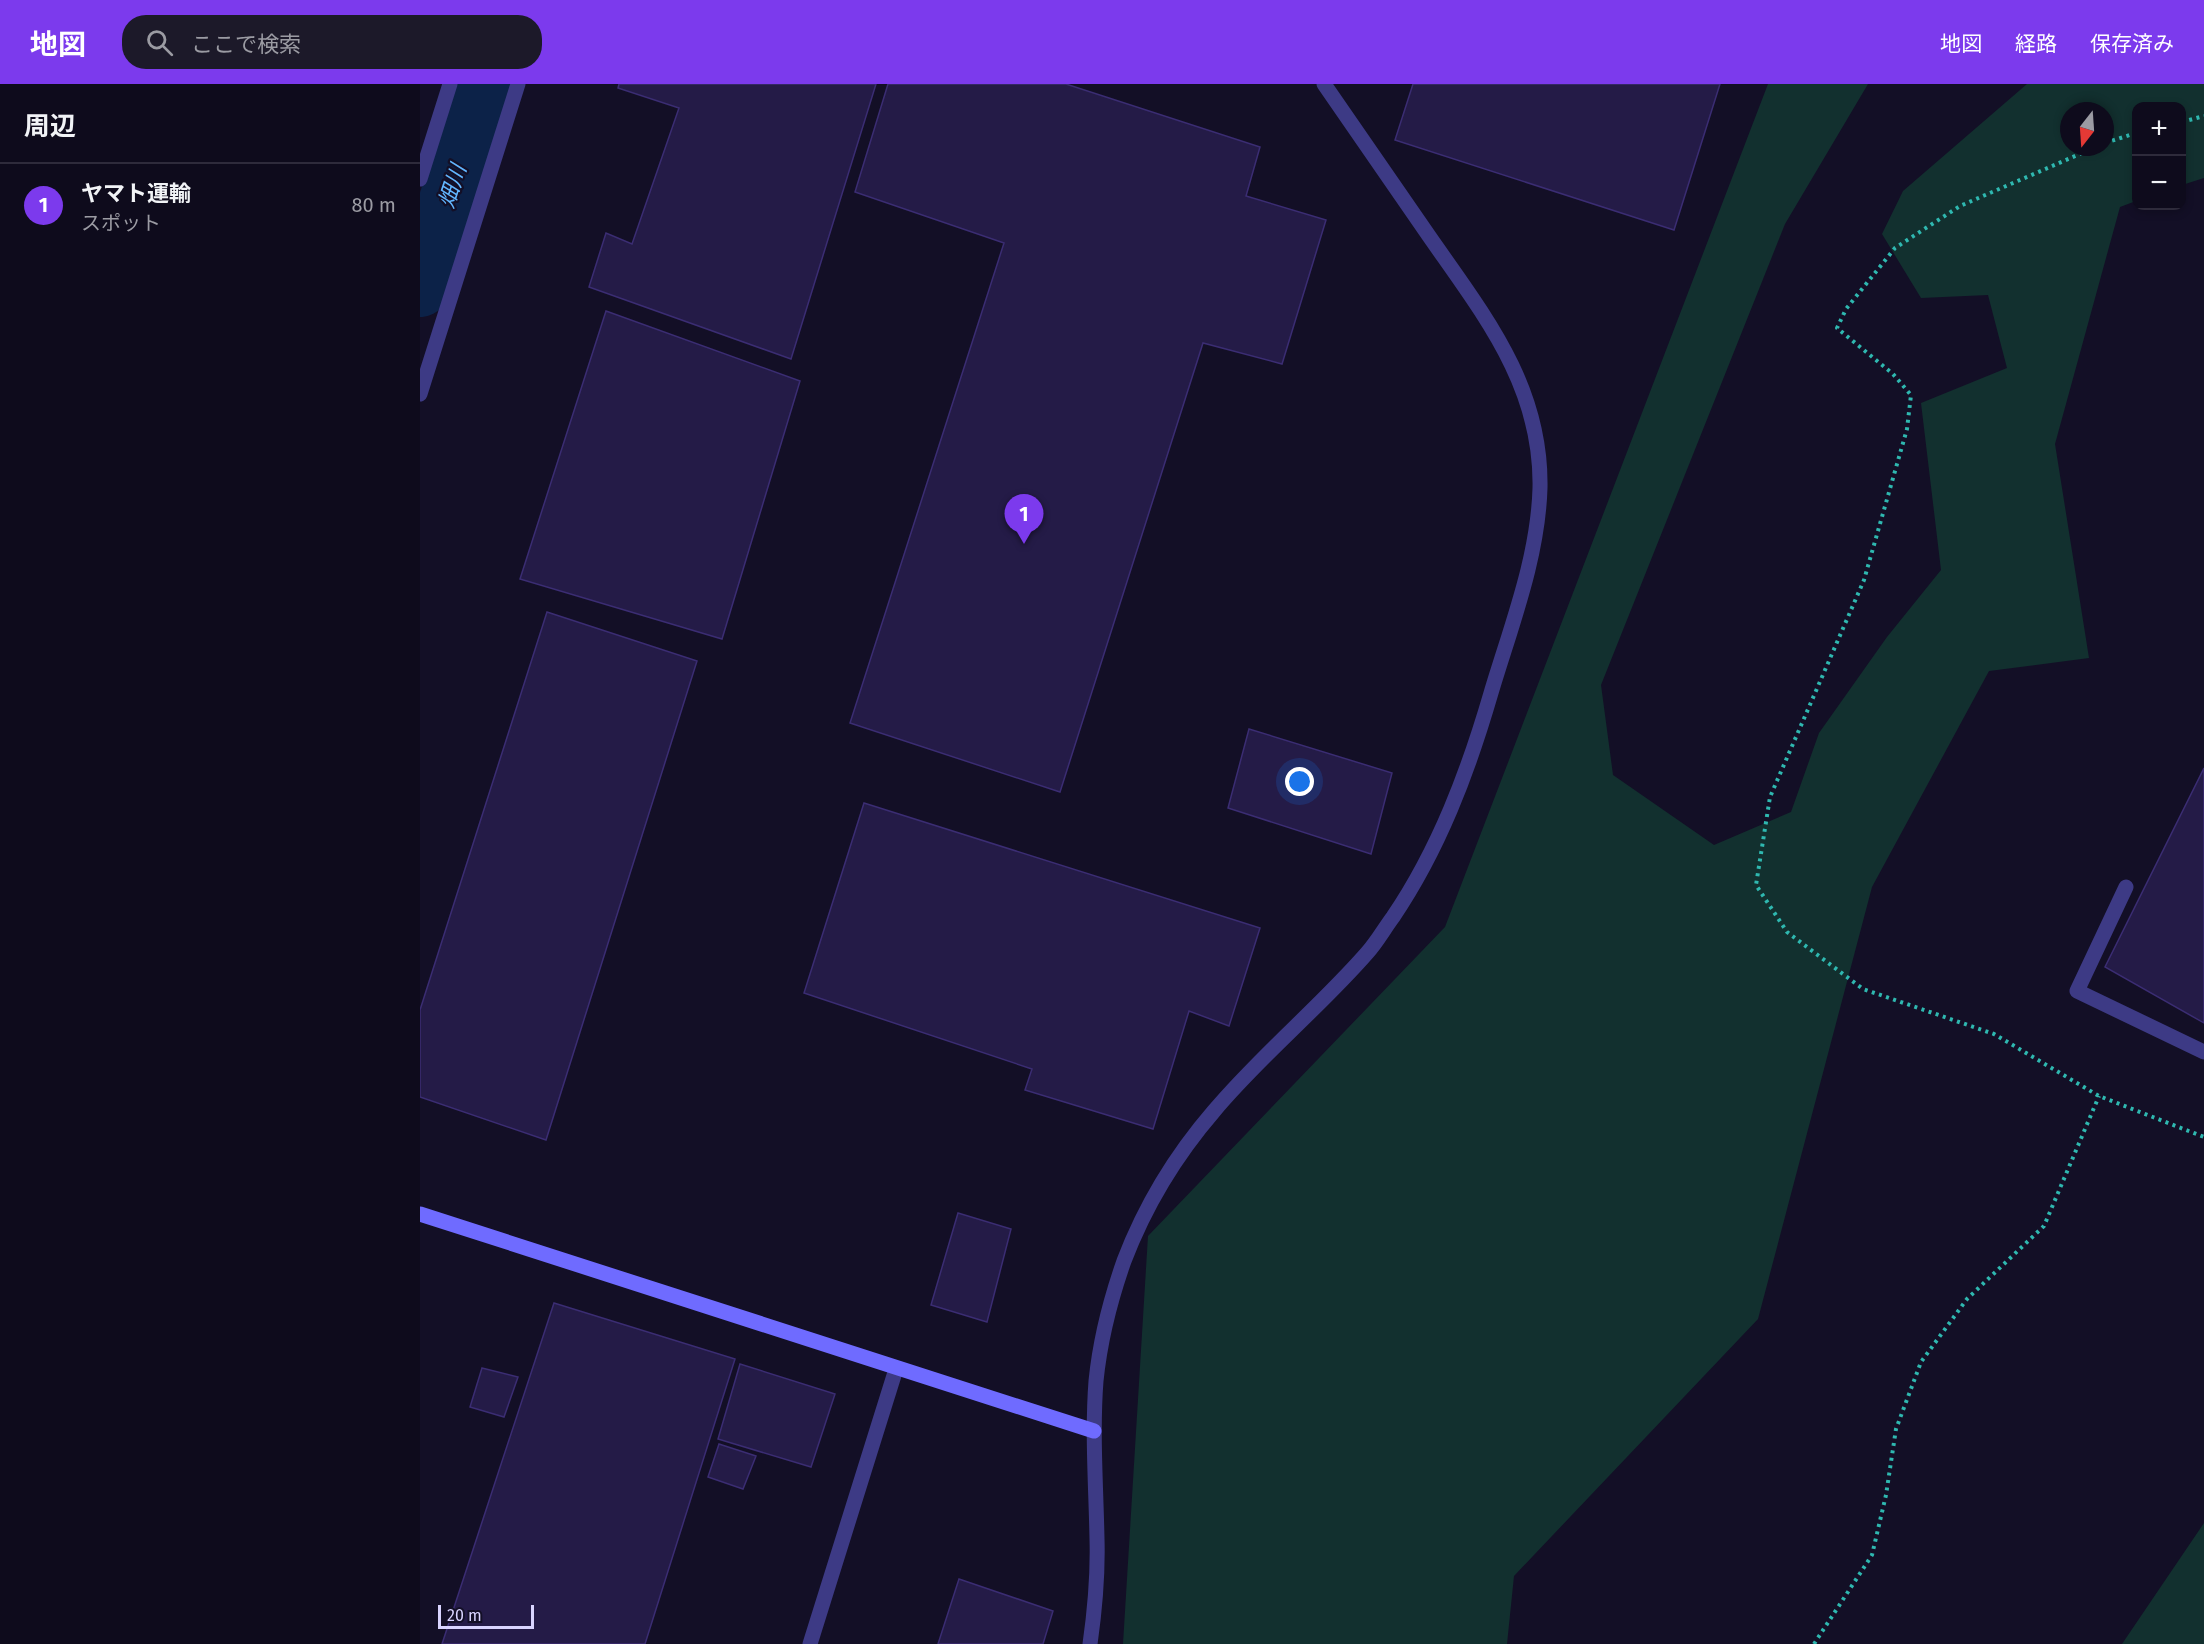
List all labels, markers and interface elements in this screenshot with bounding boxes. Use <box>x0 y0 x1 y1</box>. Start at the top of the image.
search box <box>122 15 542 69</box>
icon: search <box>143 26 176 59</box>
text: 地図 <box>30 28 86 61</box>
text: ここで検索 <box>191 31 301 58</box>
text: 地図 <box>1940 31 1982 57</box>
text: 経路 <box>2015 31 2057 57</box>
text: 保存済み <box>2090 31 2174 57</box>
north arrow <box>2060 102 2114 156</box>
map controls <box>2132 102 2186 210</box>
button: + <box>2132 102 2186 156</box>
text: 周辺 <box>24 111 76 142</box>
button: − <box>2132 156 2186 210</box>
water label: 畑川 <box>433 159 473 211</box>
text: ヤマト運輸 <box>81 180 191 207</box>
text: 1 <box>39 193 48 217</box>
text: 80 m <box>351 193 396 217</box>
text: スポット <box>81 211 161 235</box>
pin: 1 <box>1004 494 1044 544</box>
your location <box>1285 767 1314 796</box>
scale bar <box>438 1602 534 1630</box>
text: 20 m <box>447 1606 482 1625</box>

